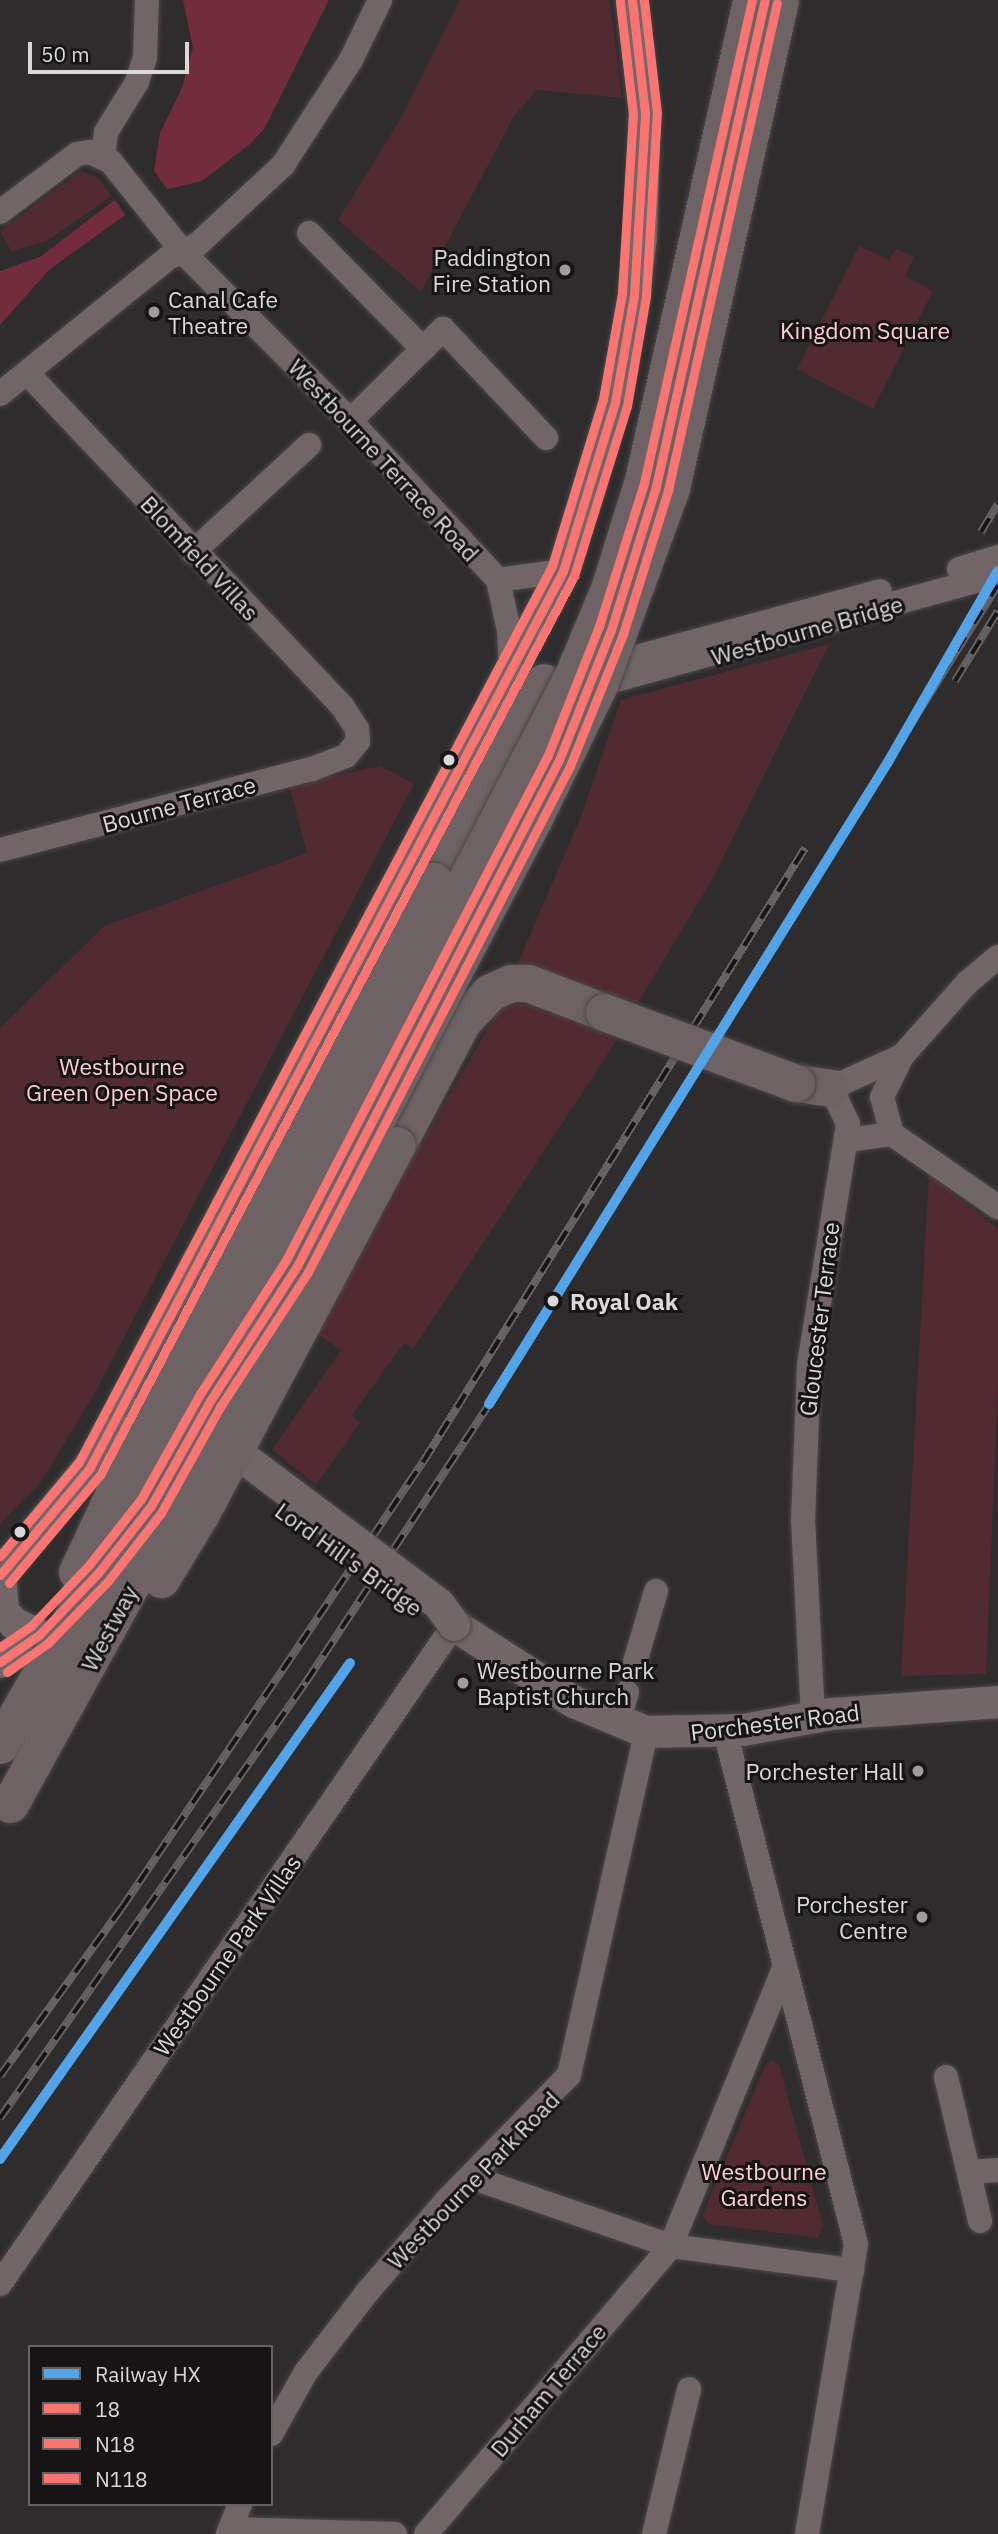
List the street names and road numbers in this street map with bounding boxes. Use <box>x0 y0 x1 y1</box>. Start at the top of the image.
street label: Westbourne Terrace Road <box>283 353 485 567</box>
street label: Blomfield Villas <box>135 490 265 626</box>
street label: Westbourne Bridge <box>708 589 906 671</box>
street label: Bourne Terrace <box>99 770 259 838</box>
street label: Gloucester Terrace <box>793 1220 845 1418</box>
street label: Lord Hill's Bridge <box>270 1496 428 1622</box>
street label: Westway <box>75 1580 143 1676</box>
street label: Porchester Road <box>689 1698 861 1746</box>
street label: Westbourne Park Villas <box>147 1849 307 2061</box>
street label: Westbourne Park Road <box>381 2086 565 2274</box>
street label: Durham Terrace <box>484 2318 612 2462</box>

